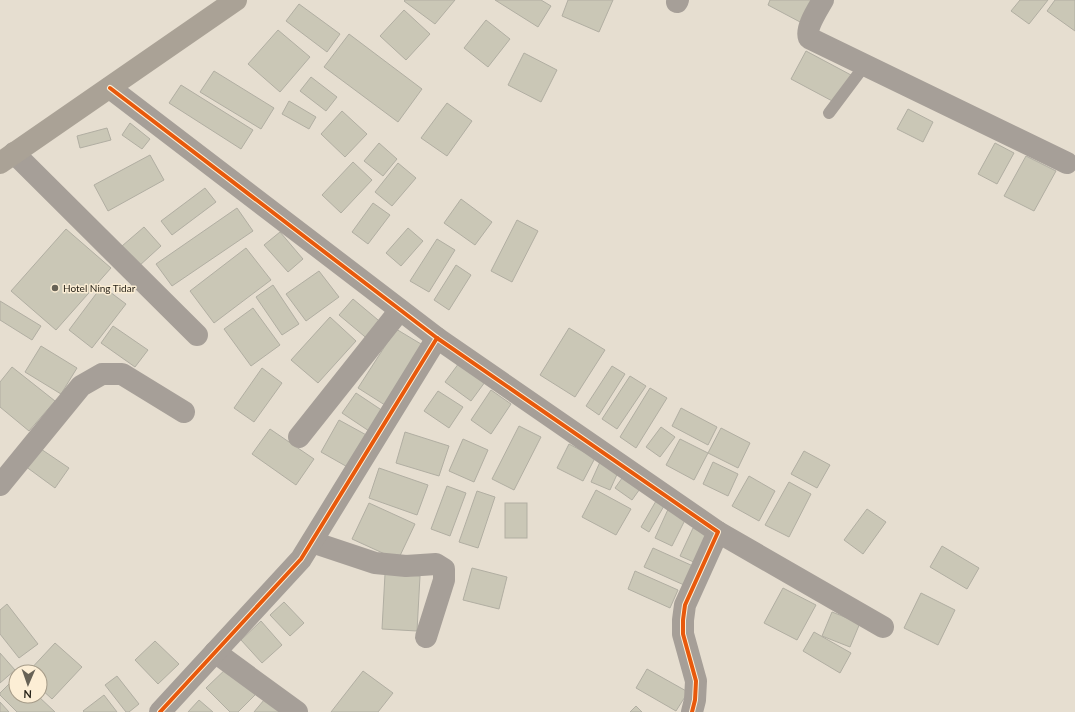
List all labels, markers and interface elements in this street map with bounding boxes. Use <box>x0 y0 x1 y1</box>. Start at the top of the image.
place label: Hotel Ning Tidar <box>63 282 136 294</box>
marker: Hotel Ning Tidar <box>50 283 60 293</box>
north arrow <box>8 664 48 704</box>
text: N <box>23 688 32 701</box>

